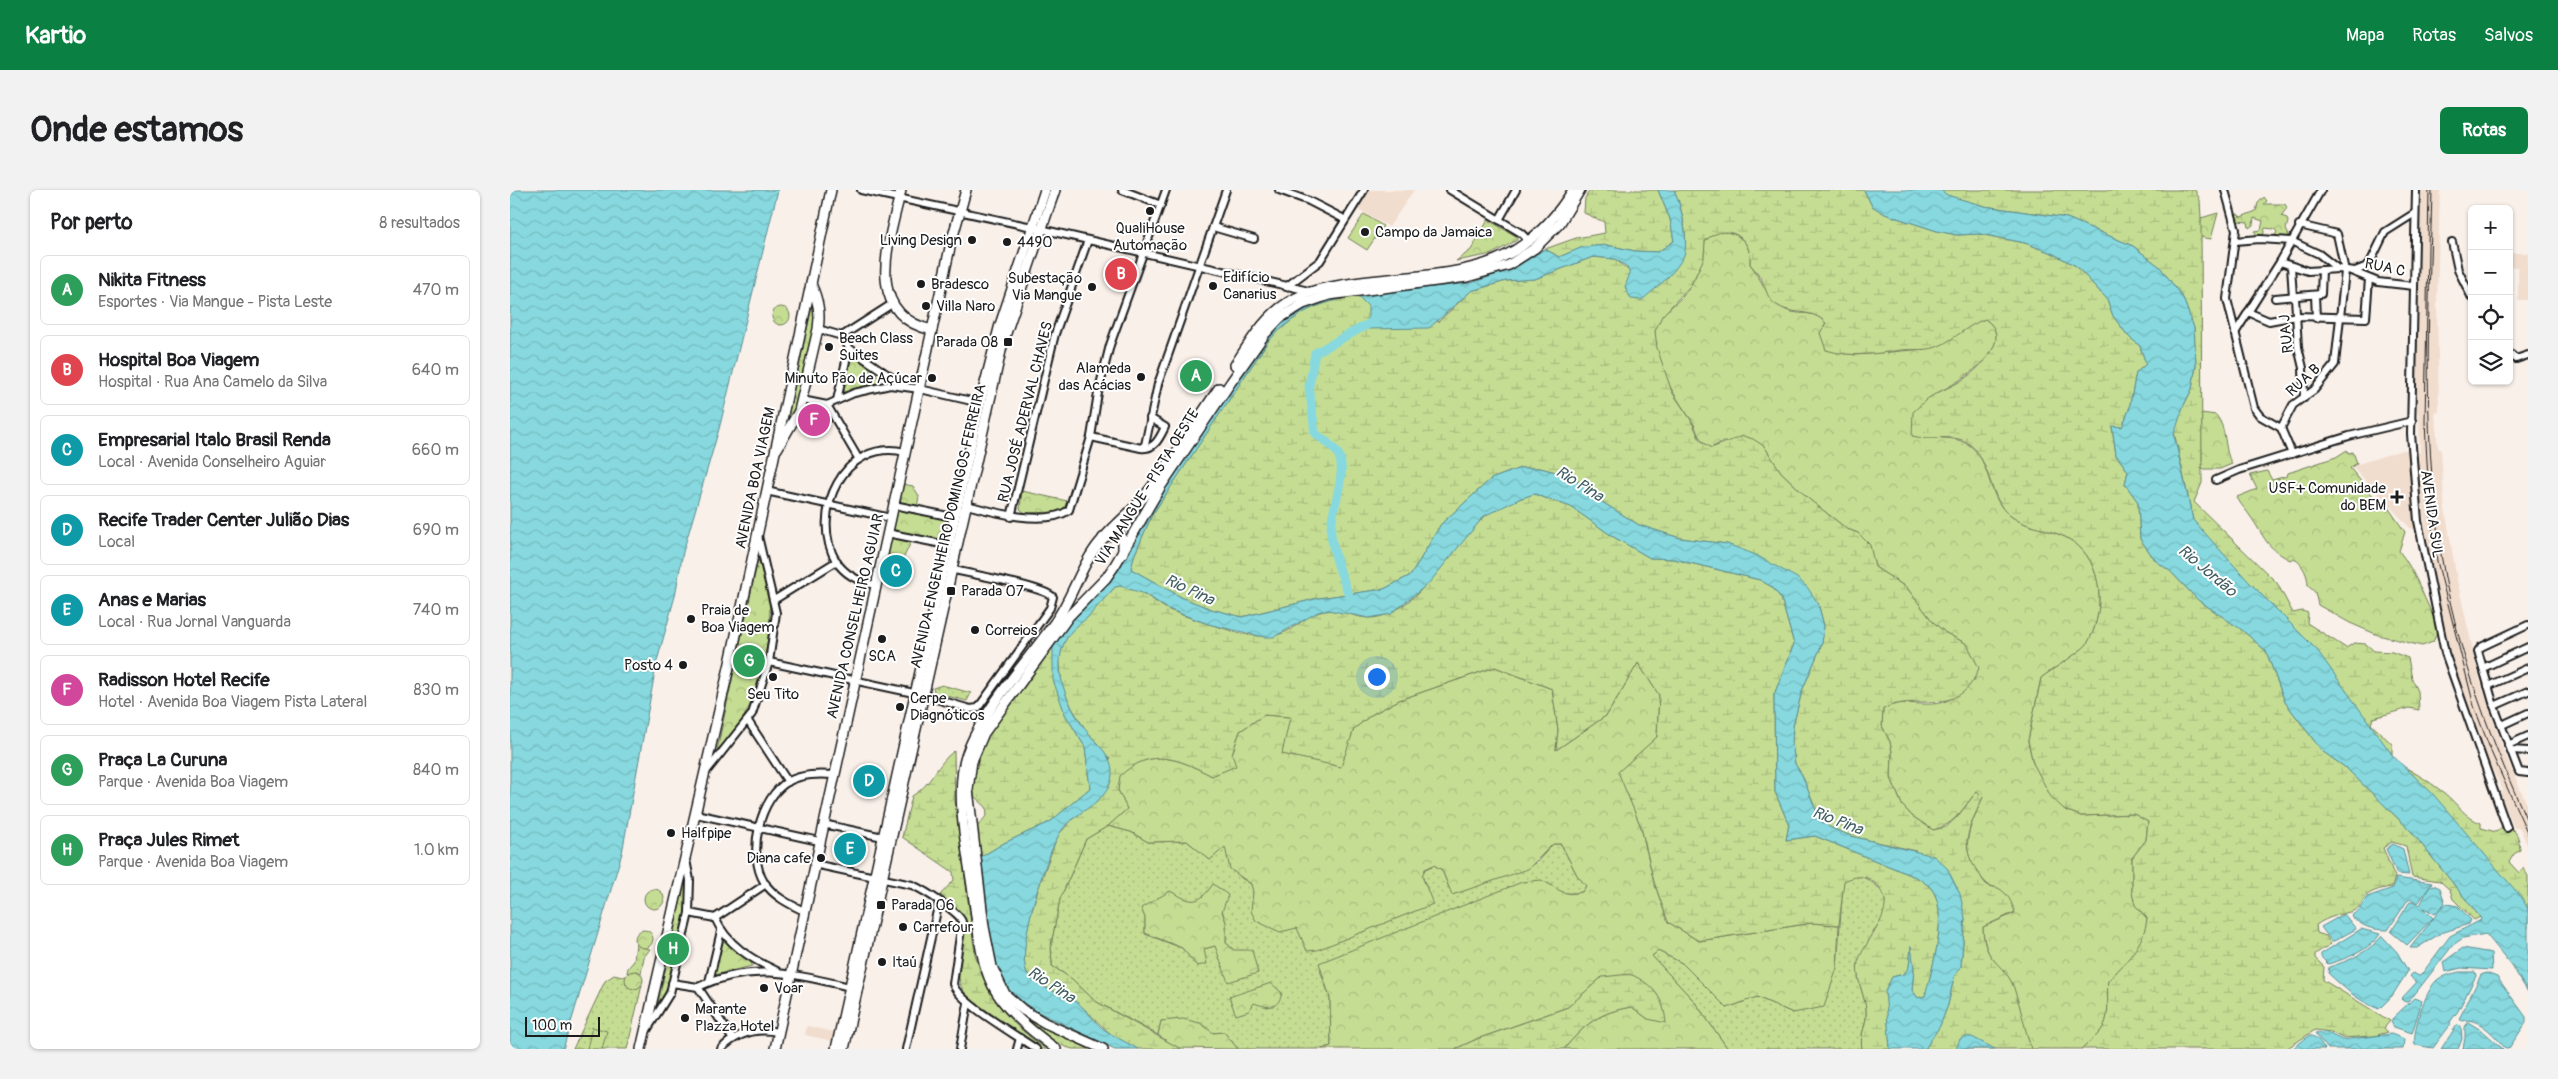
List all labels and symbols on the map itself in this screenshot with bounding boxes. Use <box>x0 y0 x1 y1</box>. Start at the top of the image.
marker: QualiHouse Automação <box>1144 205 1156 217</box>
place label: QualiHouse Automação <box>1113 219 1187 255</box>
place label: Campo da Jamaica <box>1375 223 1492 242</box>
marker: Campo da Jamaica <box>1359 226 1371 238</box>
place label: Living Design <box>880 231 962 250</box>
place label: 4490 <box>1017 233 1052 252</box>
marker: Living Design <box>966 234 978 246</box>
marker: 4490 <box>1001 236 1013 248</box>
street label: RUA C <box>2363 254 2407 281</box>
pin: B <box>1105 255 1137 293</box>
place label: Edifício Canarius <box>1223 268 1277 304</box>
place label: Subestação Via Mangue <box>1008 269 1083 305</box>
place label: Bradesco <box>931 275 989 294</box>
marker: Bradesco <box>915 278 927 290</box>
marker: Edifício Canarius <box>1207 280 1219 292</box>
marker: Subestação Via Mangue <box>1086 281 1098 293</box>
place label: Villa Naro <box>936 297 995 316</box>
marker: Villa Naro <box>920 300 932 312</box>
street label: RUA J <box>2275 314 2298 354</box>
street label: RUA JOSÉ ADERVAL CHAVES <box>994 320 1057 505</box>
place label: Beach Class Suites <box>839 329 913 365</box>
place label: Parada 08 <box>936 333 998 352</box>
marker: Parada 08 <box>1002 336 1014 348</box>
marker: Beach Class Suites <box>823 341 835 353</box>
pin: A <box>1180 357 1212 395</box>
place label: Alameda das Acácias <box>1058 359 1131 395</box>
street label: RUA B <box>2282 360 2324 401</box>
place label: Minuto Pão de Açúcar <box>785 369 923 388</box>
marker: Alameda das Acácias <box>1135 371 1147 383</box>
marker: Minuto Pão de Açúcar <box>926 372 938 384</box>
street label: AVENIDA ENGENHEIRO DOMINGOS FERREIRA <box>906 382 991 670</box>
pin: F <box>798 401 830 439</box>
street label: AVENIDA BOA VIAGEM <box>731 405 780 551</box>
street label: VIA MANGUE - PISTA OESTE <box>1091 405 1204 569</box>
water label: Rio Pina <box>1552 462 1608 507</box>
street label: AVENIDA SUL <box>2416 469 2447 559</box>
place label: USF+ Comunidade do BEM <box>2268 479 2387 515</box>
marker: USF+ Comunidade do BEM <box>2390 490 2404 504</box>
street label: AVENIDA CONSELHEIRO AGUIAR <box>823 511 888 721</box>
water label: Rio Jordão <box>2174 540 2242 602</box>
pin: C <box>880 552 912 590</box>
water label: Rio Pina <box>1162 570 1219 611</box>
place label: Parada 07 <box>961 582 1024 601</box>
marker: Parada 07 <box>945 585 957 597</box>
place label: Praia de Boa Viagem <box>701 601 775 637</box>
marker: Praia de Boa Viagem <box>685 613 697 625</box>
place label: Correios <box>985 621 1038 640</box>
marker: Correios <box>969 624 981 636</box>
marker: SCA <box>876 633 888 645</box>
pin: G <box>733 642 765 680</box>
place label: SCA <box>868 647 896 666</box>
place label: Posto 4 <box>624 656 673 675</box>
marker: Posto 4 <box>677 659 689 671</box>
your location <box>1364 664 1390 690</box>
marker: Seu Tito <box>767 671 779 683</box>
place label: Seu Tito <box>747 685 799 704</box>
place label: Cerpe Diagnóticos <box>910 689 985 725</box>
marker: Cerpe Diagnóticos <box>894 701 906 713</box>
pin: D <box>853 762 885 800</box>
water label: Rio Pina <box>1810 802 1867 840</box>
place label: Halfpipe <box>681 824 732 843</box>
marker: Halfpipe <box>665 827 677 839</box>
pin: E <box>834 830 866 868</box>
place label: Diana cafe <box>746 849 812 868</box>
marker: Diana cafe <box>815 852 827 864</box>
place label: Parada 06 <box>891 896 955 915</box>
marker: Parada 06 <box>875 899 887 911</box>
place label: Carrefour <box>913 918 974 937</box>
marker: Carrefour <box>897 921 909 933</box>
pin: H <box>657 930 689 968</box>
place label: Itaú <box>892 953 917 972</box>
marker: Itaú <box>876 956 888 968</box>
water label: Rio Pina <box>1024 962 1080 1008</box>
place label: Voar <box>774 979 804 998</box>
marker: Voar <box>758 982 770 994</box>
place label: Marante Plazza Hotel <box>695 1000 774 1036</box>
marker: Marante Plazza Hotel <box>679 1012 691 1024</box>
scale bar <box>525 1014 600 1037</box>

